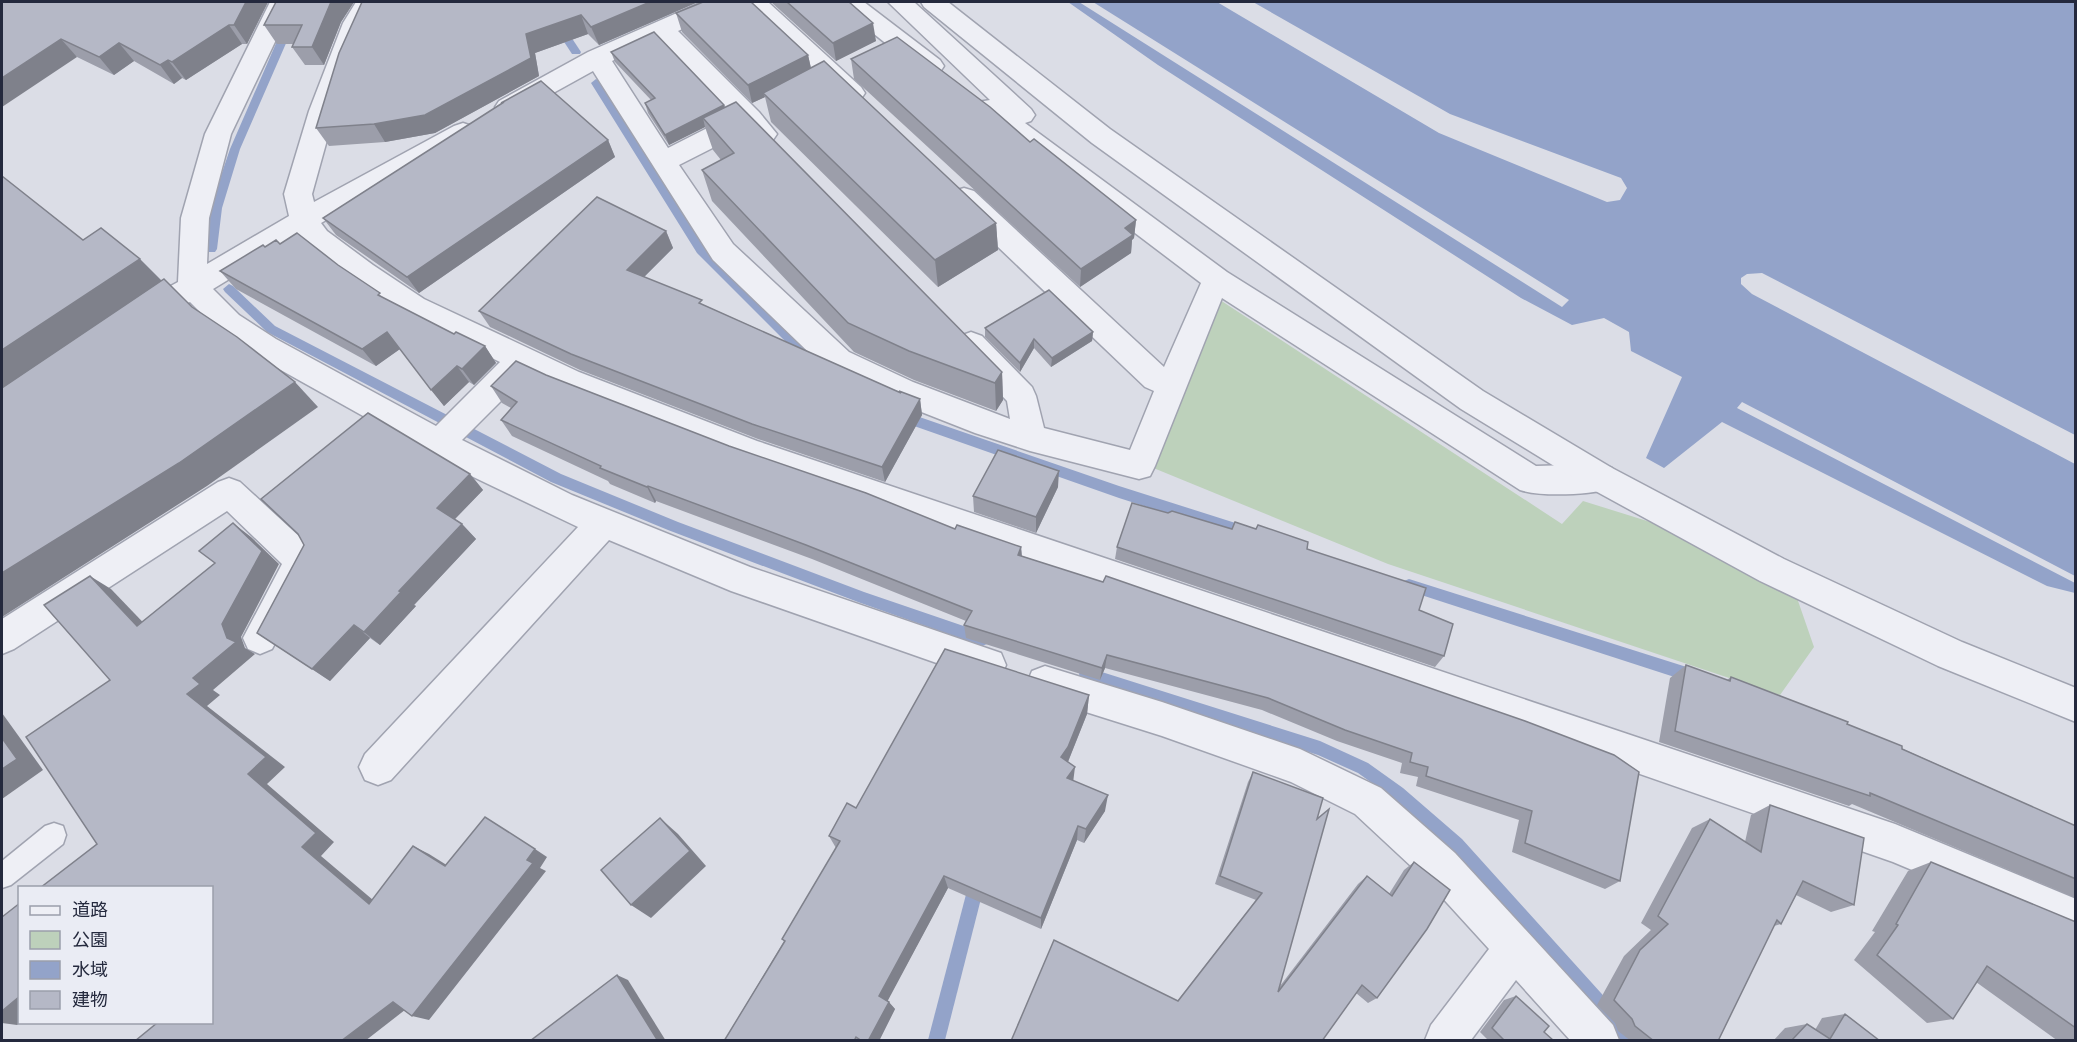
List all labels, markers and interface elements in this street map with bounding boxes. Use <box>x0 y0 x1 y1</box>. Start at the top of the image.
legend <box>18 886 213 1024</box>
text: 道路 <box>72 898 108 923</box>
text: 公園 <box>72 928 108 953</box>
text: 水域 <box>72 958 108 983</box>
text: 建物 <box>72 988 108 1013</box>

